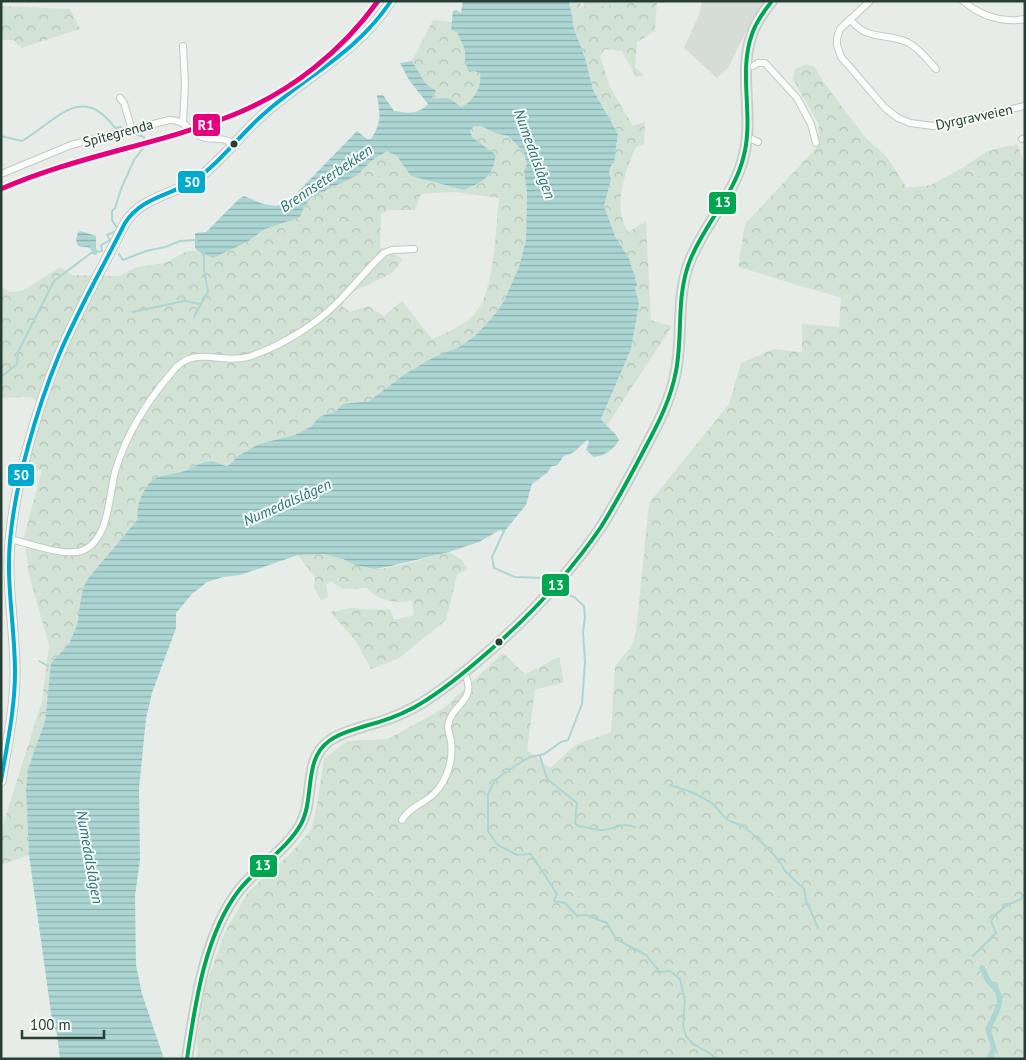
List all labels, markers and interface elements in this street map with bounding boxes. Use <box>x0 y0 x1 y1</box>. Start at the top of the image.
street label: Dyrgravveien <box>934 100 1014 134</box>
water label: Numedalslågen <box>510 106 560 202</box>
line badge: R1 <box>192 113 221 137</box>
street label: Spitegrenda <box>81 115 155 151</box>
text: R1 <box>198 116 214 134</box>
unlabelled marker <box>229 139 239 149</box>
water label: Brennseterbekken <box>276 140 376 216</box>
line badge: 50 <box>177 170 206 194</box>
text: 50 <box>184 173 200 191</box>
line badge: 13 <box>708 191 737 215</box>
text: 13 <box>715 193 731 211</box>
line badge: 50 <box>7 463 35 487</box>
text: 50 <box>13 466 29 484</box>
water label: Numedalslågen <box>240 474 334 530</box>
line badge: 13 <box>541 573 570 597</box>
text: 13 <box>548 576 564 594</box>
unlabelled marker <box>494 637 504 647</box>
water label: Numedalslågen <box>72 809 108 905</box>
line badge: 13 <box>249 854 278 878</box>
text: 13 <box>255 856 271 874</box>
scale bar <box>22 1008 105 1040</box>
text: 100 m <box>30 1015 71 1034</box>

